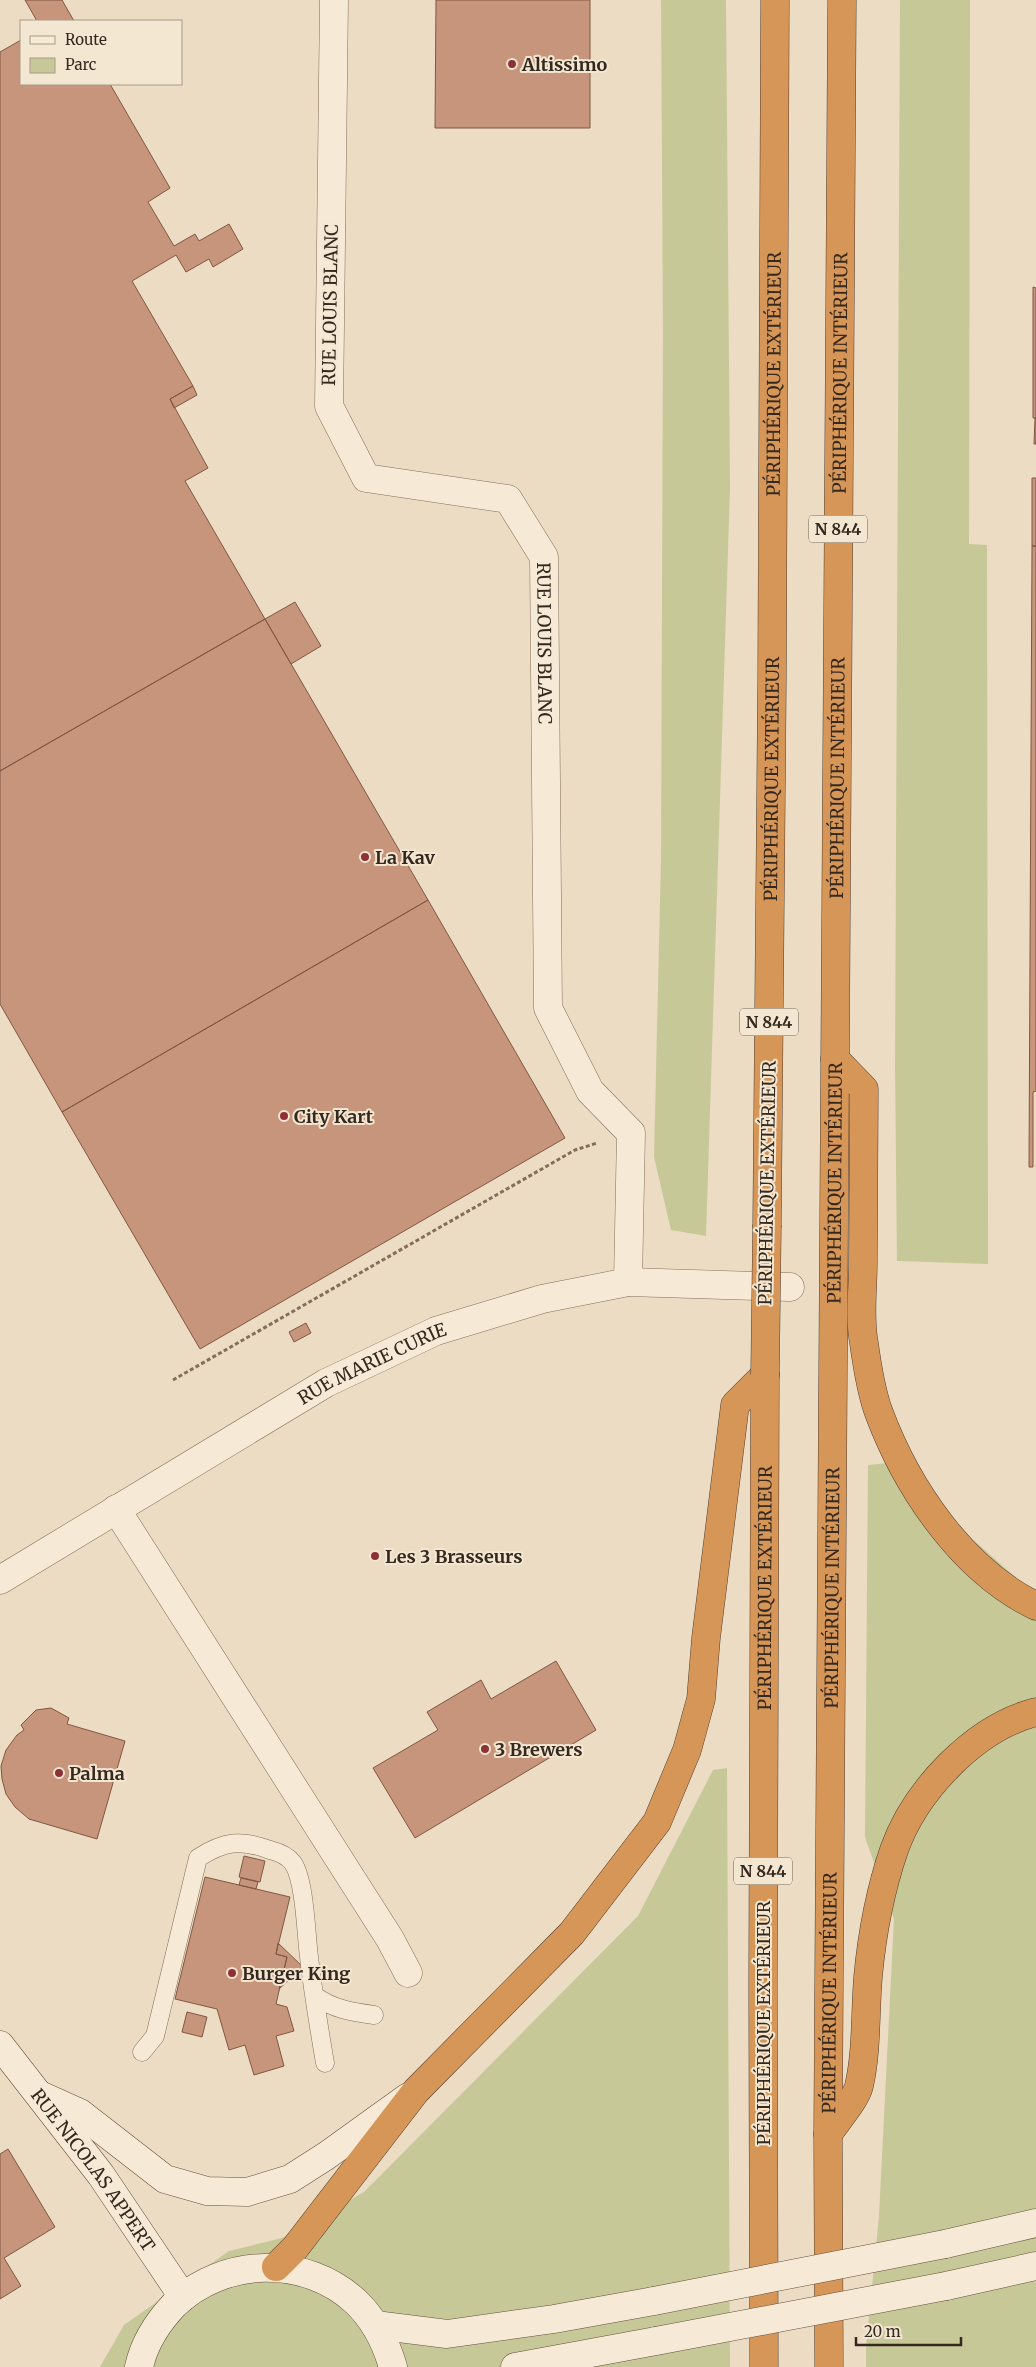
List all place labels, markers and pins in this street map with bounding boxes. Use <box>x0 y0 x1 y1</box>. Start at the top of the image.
place label: Altissimo <box>521 53 608 76</box>
marker: Altissimo <box>506 58 518 70</box>
place label: La Kav <box>375 846 435 869</box>
marker: La Kav <box>359 851 371 863</box>
place label: City Kart <box>294 1105 374 1128</box>
marker: City Kart <box>278 1110 290 1122</box>
place label: Les 3 Brasseurs <box>385 1545 523 1568</box>
marker: Les 3 Brasseurs <box>369 1550 381 1562</box>
place label: 3 Brewers <box>495 1738 583 1761</box>
marker: 3 Brewers <box>479 1743 491 1755</box>
place label: Palma <box>69 1762 125 1785</box>
marker: Palma <box>53 1767 65 1779</box>
place label: Burger King <box>242 1962 350 1985</box>
marker: Burger King <box>226 1967 238 1979</box>

